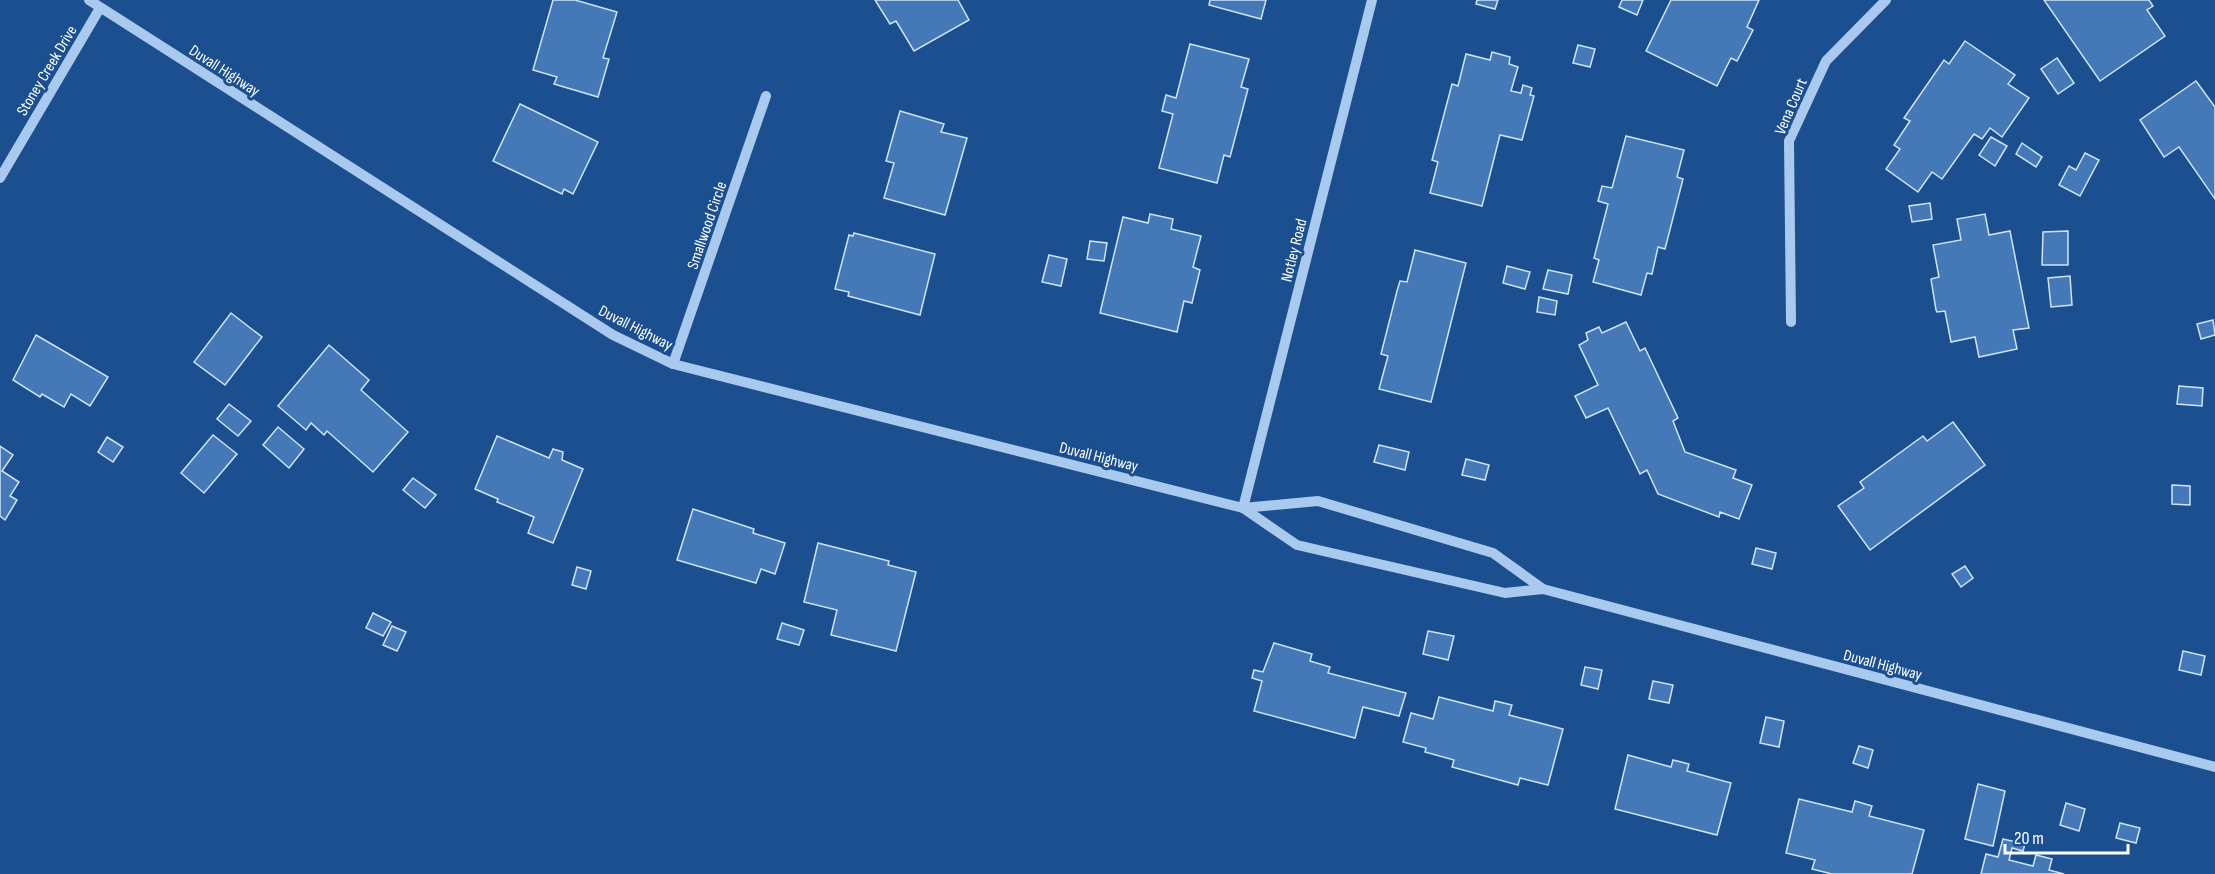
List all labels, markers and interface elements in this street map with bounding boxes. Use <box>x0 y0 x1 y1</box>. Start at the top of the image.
street label: Stoney Creek Drive <box>13 22 82 119</box>
street label: Duvall Highway <box>185 41 263 101</box>
street label: Vena Court <box>1771 75 1812 138</box>
street label: Smallwood Circle <box>684 179 731 272</box>
street label: Notley Road <box>1277 217 1311 284</box>
street label: Duvall Highway <box>595 302 675 355</box>
street label: Duvall Highway <box>1057 439 1140 476</box>
street label: Duvall Highway <box>1841 646 1924 685</box>
scale bar <box>2005 817 2128 855</box>
text: 20 m <box>2014 828 2044 849</box>

